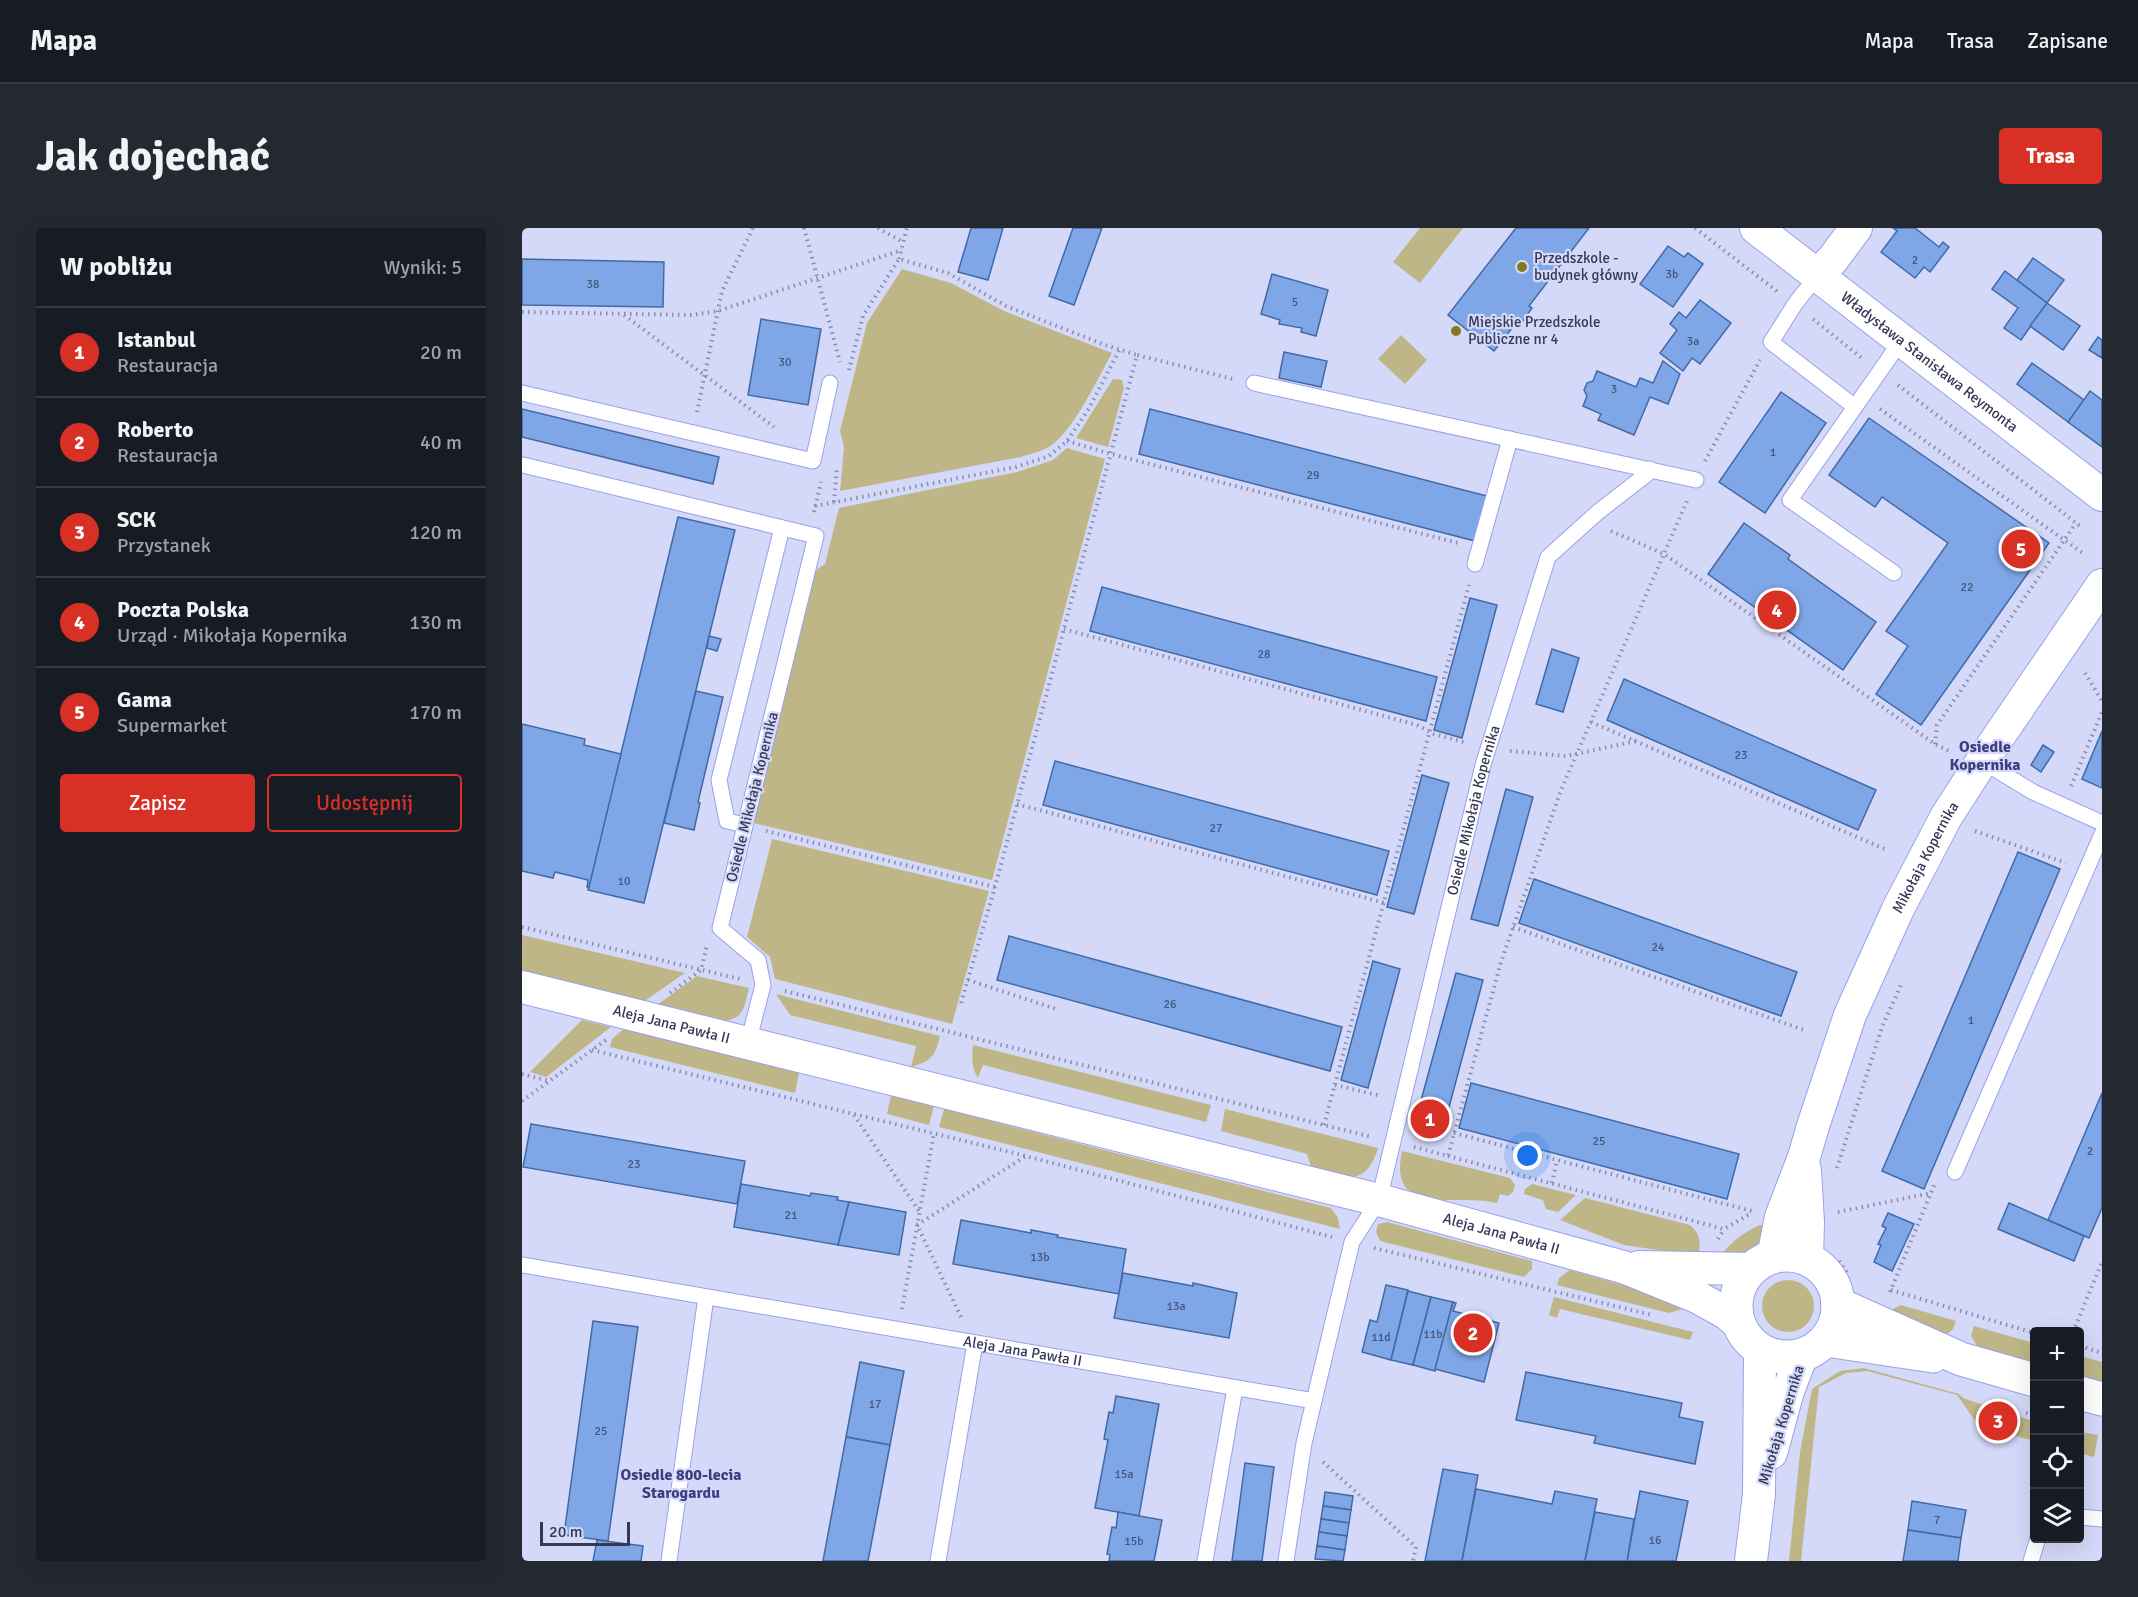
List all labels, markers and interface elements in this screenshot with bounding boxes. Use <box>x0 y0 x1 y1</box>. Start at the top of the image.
text: Mapa <box>30 24 97 58</box>
text: Mapa <box>1864 28 1914 54</box>
text: Trasa <box>1947 28 1994 54</box>
text: Zapisane <box>2027 28 2108 54</box>
button: Trasa <box>1999 128 2102 184</box>
text: Jak dojechać <box>36 131 270 182</box>
place label: Przedszkole - budynek główny <box>1534 249 1638 284</box>
text: W pobliżu <box>60 251 172 283</box>
house number: 2 <box>1912 253 1918 268</box>
text: Wyniki: 5 <box>383 255 462 280</box>
marker: Przedszkole - budynek główny <box>1515 260 1529 274</box>
house number: 3b <box>1666 267 1678 282</box>
house number: 38 <box>587 277 599 292</box>
street label: Władysława Stanisława Reymonta <box>1837 288 2022 436</box>
house number: 5 <box>1292 295 1298 310</box>
place label: Miejskie Przedszkole Publiczne nr 4 <box>1468 313 1601 348</box>
marker: Miejskie Przedszkole Publiczne nr 4 <box>1449 324 1463 338</box>
text: Istanbul <box>117 326 196 353</box>
house number: 3a <box>1687 334 1699 349</box>
text: 1 <box>74 340 85 365</box>
text: 20 m <box>420 340 462 365</box>
text: Restauracja <box>117 353 218 378</box>
house number: 30 <box>779 355 791 370</box>
house number: 3 <box>1611 382 1617 397</box>
text: Roberto <box>117 416 193 443</box>
text: 2 <box>74 430 85 455</box>
text: 40 m <box>420 430 462 455</box>
text: Restauracja <box>117 443 218 468</box>
house number: 1 <box>1770 445 1776 460</box>
house number: 29 <box>1307 468 1319 483</box>
text: SCK <box>117 506 156 533</box>
text: 3 <box>74 520 85 545</box>
text: 120 m <box>409 520 462 545</box>
pin: 5 <box>2002 526 2040 572</box>
text: Przystanek <box>117 533 211 558</box>
house number: 22 <box>1961 580 1973 595</box>
pin: 4 <box>1758 588 1796 632</box>
text: Poczta Polska <box>117 596 249 623</box>
text: 4 <box>74 610 85 635</box>
text: 130 m <box>409 610 462 635</box>
text: Urząd · Mikołaja Kopernika <box>117 623 348 648</box>
house number: 28 <box>1258 647 1270 662</box>
text: Gama <box>117 686 172 713</box>
text: 5 <box>74 700 85 725</box>
text: 170 m <box>409 700 462 725</box>
street label: Osiedle Mikołaja Kopernika <box>722 710 782 884</box>
text: Supermarket <box>117 713 227 738</box>
street label: Osiedle Mikołaja Kopernika <box>1443 723 1504 897</box>
district label: Osiedle Kopernika <box>1949 737 2021 775</box>
house number: 23 <box>1735 748 1747 763</box>
button: Zapisz <box>60 774 255 832</box>
button: Udostępnij <box>267 774 462 832</box>
street label: Mikołaja Kopernika <box>1888 798 1962 916</box>
house number: 27 <box>1210 821 1222 836</box>
house number: 10 <box>618 874 630 889</box>
house number: 24 <box>1652 940 1665 955</box>
house number: 26 <box>1164 997 1176 1012</box>
street label: Aleja Jana Pawła II <box>611 1001 732 1047</box>
house number: 1 <box>1968 1013 1974 1028</box>
pin: 1 <box>1410 1096 1450 1142</box>
house number: 25 <box>1593 1134 1605 1149</box>
your location <box>1513 1141 1542 1170</box>
house number: 2 <box>2087 1144 2093 1159</box>
house number: 23 <box>628 1157 640 1172</box>
house number: 21 <box>785 1208 797 1223</box>
street label: Aleja Jana Pawła II <box>1441 1209 1562 1258</box>
house number: 13b <box>1030 1250 1050 1265</box>
house number: 13a <box>1166 1299 1186 1314</box>
pin: 2 <box>1454 1310 1492 1356</box>
house number: 11b <box>1423 1327 1443 1342</box>
map controls <box>2030 1327 2084 1543</box>
button: + <box>2030 1327 2084 1381</box>
house number: 11d <box>1371 1330 1391 1345</box>
street label: Aleja Jana Pawła II <box>962 1332 1083 1370</box>
street label: Mikołaja Kopernika <box>1754 1363 1808 1487</box>
button: − <box>2030 1381 2084 1435</box>
house number: 17 <box>869 1397 881 1412</box>
pin: 3 <box>1978 1398 2018 1444</box>
house number: 25 <box>595 1424 607 1439</box>
button: locate <box>2030 1435 2084 1489</box>
district label: Osiedle 800-lecia Starogardu <box>621 1465 741 1503</box>
house number: 15a <box>1114 1467 1134 1482</box>
button: layers <box>2030 1489 2084 1543</box>
house number: 7 <box>1934 1513 1940 1528</box>
scale bar <box>540 1519 630 1546</box>
text: 20 m <box>549 1522 583 1542</box>
house number: 16 <box>1649 1533 1661 1548</box>
house number: 15b <box>1124 1534 1144 1549</box>

